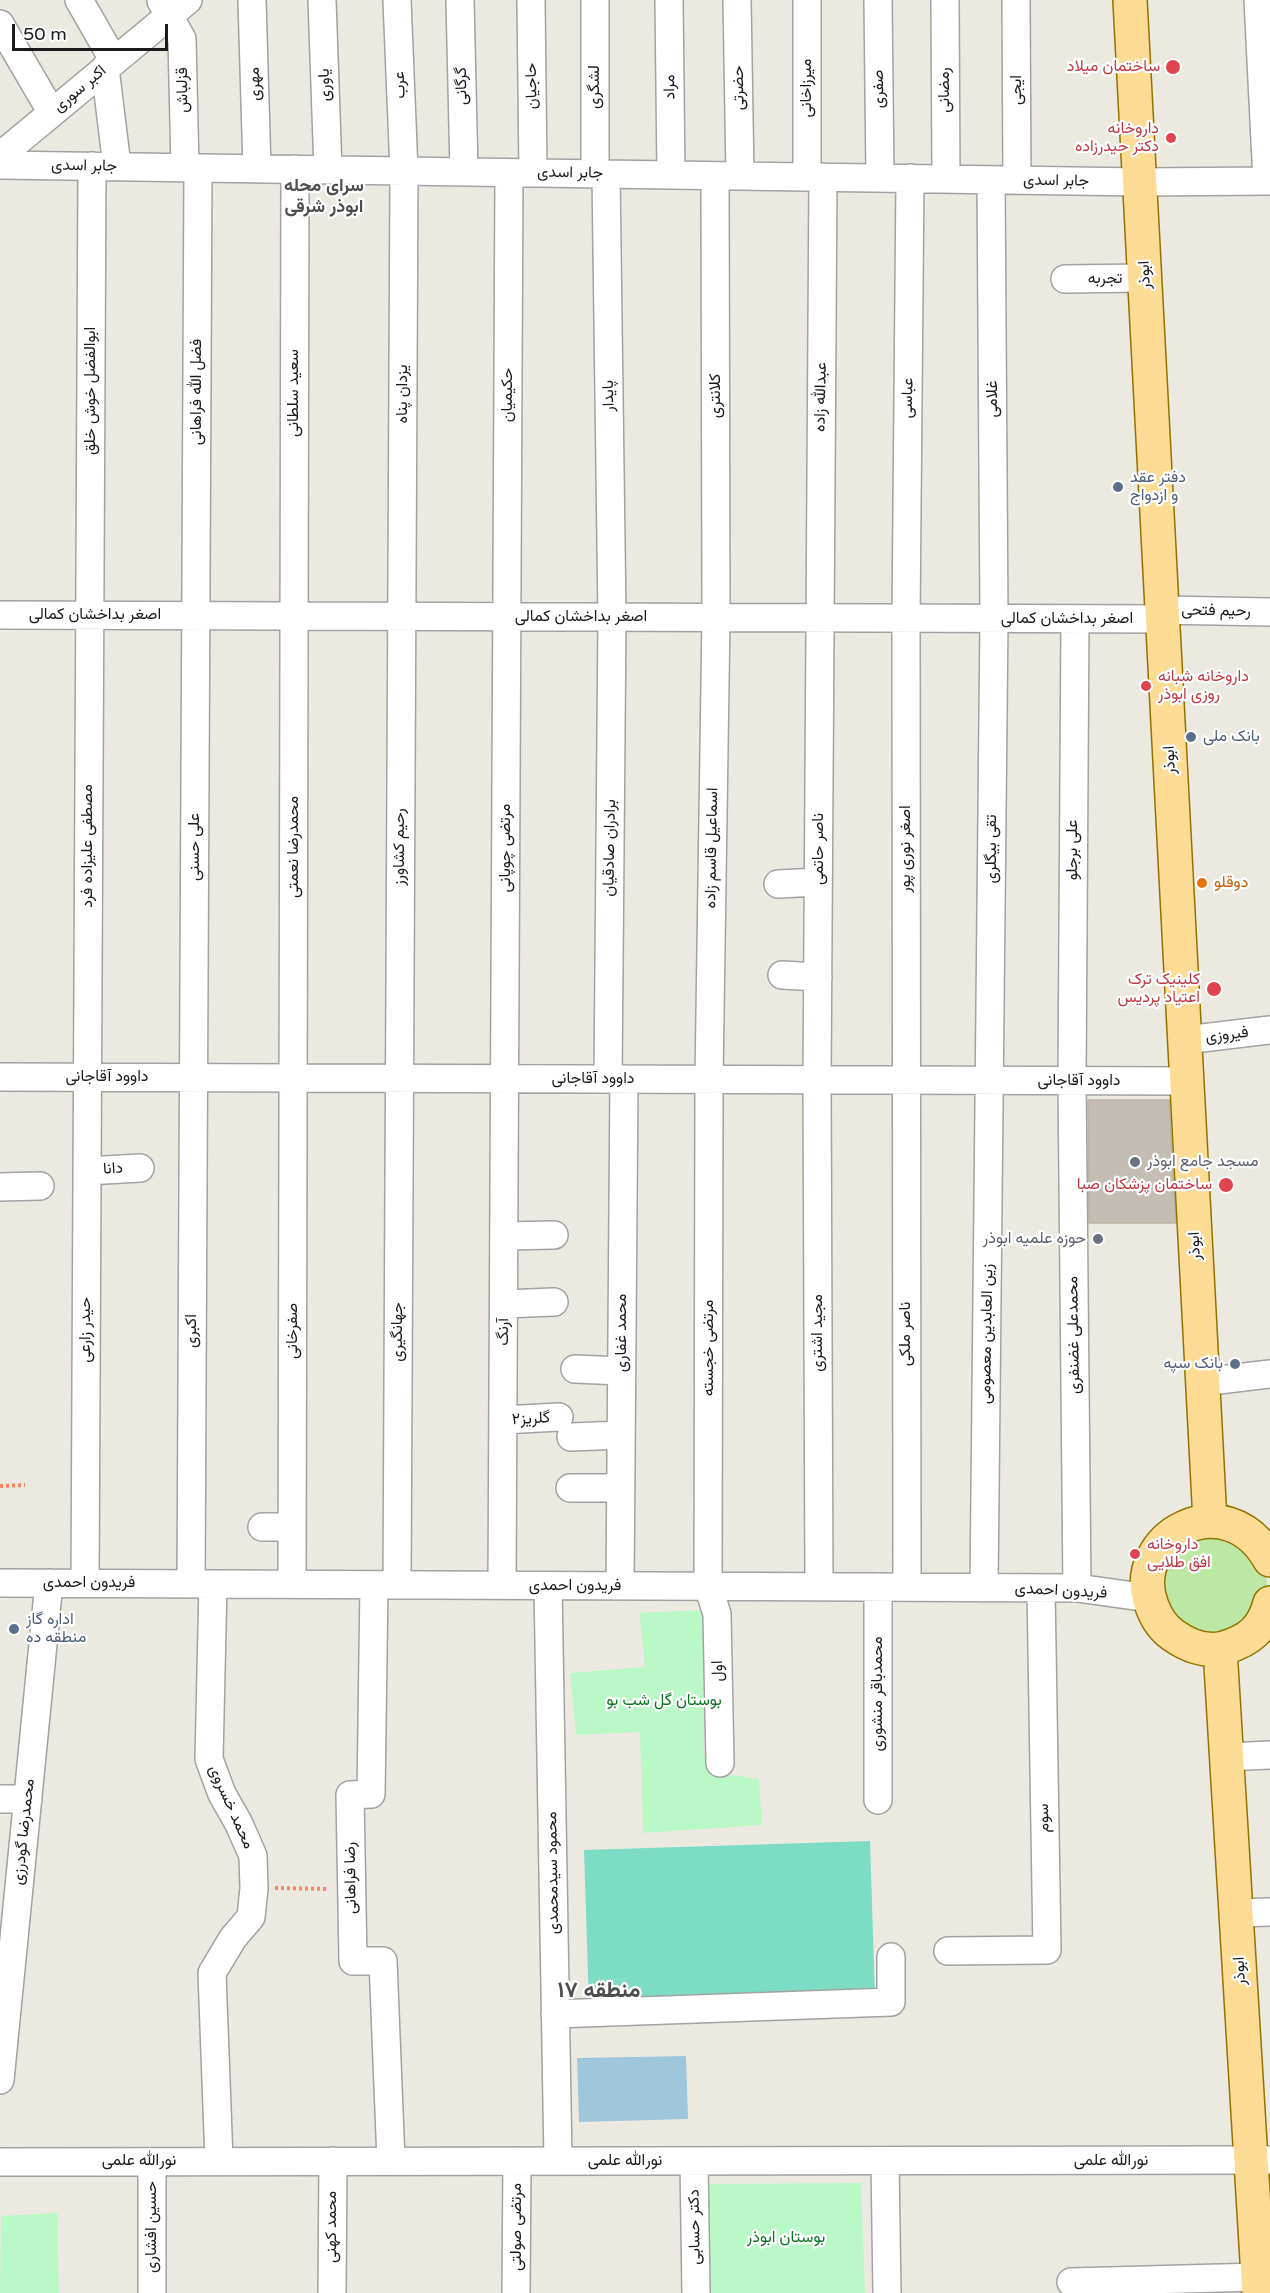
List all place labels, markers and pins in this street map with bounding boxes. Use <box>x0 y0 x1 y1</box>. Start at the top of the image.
place label: ساختمان میلاد <box>1067 57 1160 77</box>
marker: ساختمان میلاد <box>1164 58 1182 76</box>
place label: داروخانه دکتر حیدرزاده <box>1075 119 1159 157</box>
marker: داروخانه دکتر حیدرزاده <box>1164 131 1178 145</box>
place label: دفتر عقد و ازدواج <box>1130 468 1186 506</box>
marker: دفتر عقد و ازدواج <box>1111 480 1125 494</box>
place label: داروخانه شبانه روزی ابوذر <box>1158 667 1249 705</box>
marker: داروخانه شبانه روزی ابوذر <box>1139 679 1153 693</box>
place label: بانک ملی <box>1203 727 1260 747</box>
marker: بانک ملی <box>1184 730 1198 744</box>
place label: دوقلو <box>1214 873 1248 893</box>
marker: دوقلو <box>1195 876 1209 890</box>
place label: کلینیک ترک اعتیاد پردیس <box>1118 970 1200 1008</box>
marker: کلینیک ترک اعتیاد پردیس <box>1205 980 1223 998</box>
place label: مسجد جامع ابوذر <box>1147 1152 1258 1172</box>
marker: مسجد جامع ابوذر <box>1128 1155 1142 1169</box>
place label: ساختمان پزشکان صبا <box>1077 1175 1212 1195</box>
marker: ساختمان پزشکان صبا <box>1217 1176 1235 1194</box>
place label: حوزه علمیه ابوذر <box>983 1229 1086 1249</box>
marker: حوزه علمیه ابوذر <box>1091 1232 1105 1246</box>
place label: بانک سپه <box>1164 1354 1223 1374</box>
marker: بانک سپه <box>1228 1357 1242 1371</box>
place label: داروخانه افق طلایی <box>1147 1535 1211 1573</box>
marker: داروخانه افق طلایی <box>1128 1547 1142 1561</box>
place label: اداره گاز منطقه ده <box>26 1610 86 1648</box>
marker: اداره گاز منطقه ده <box>7 1622 21 1636</box>

